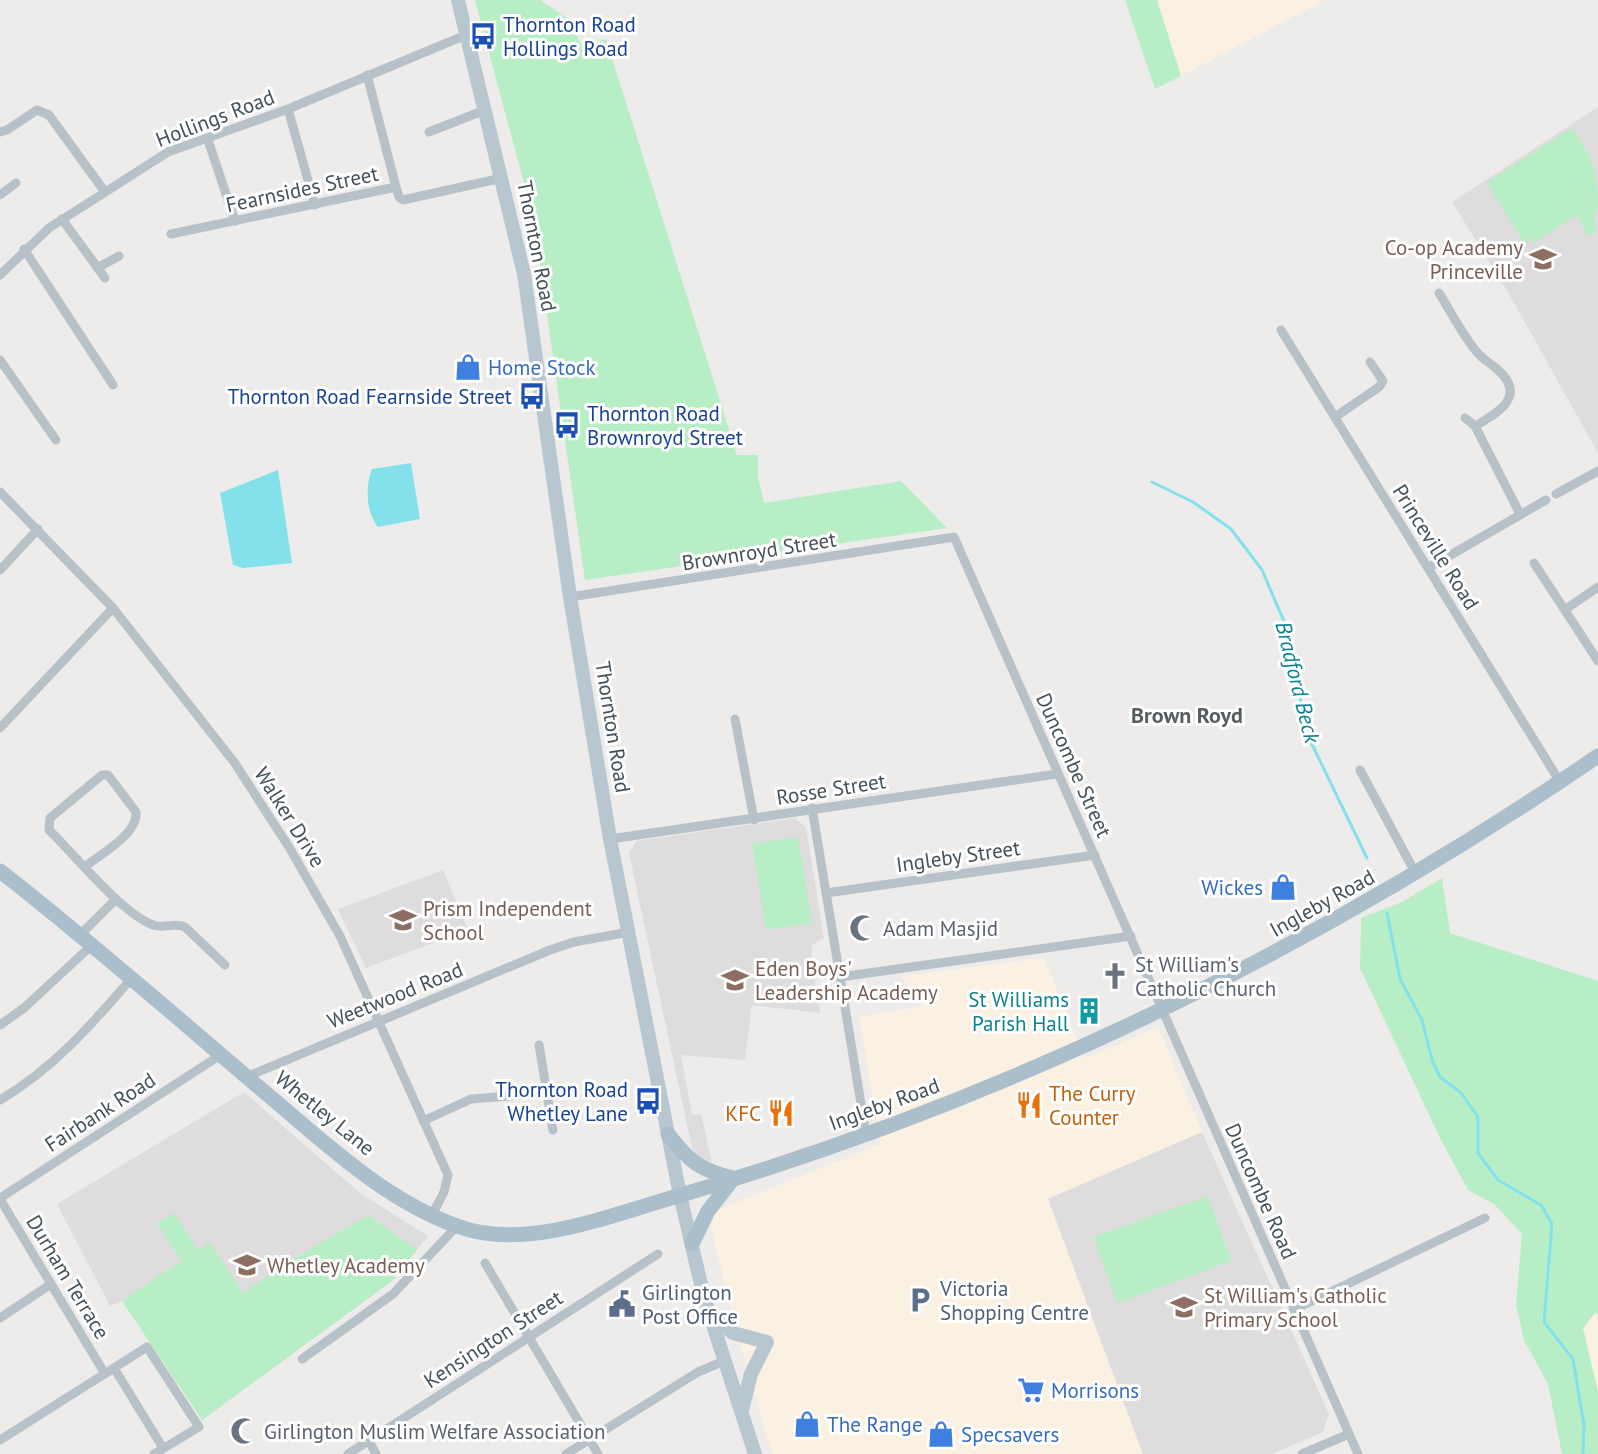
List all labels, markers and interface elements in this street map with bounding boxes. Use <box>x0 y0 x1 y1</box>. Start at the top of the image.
place label: Thornton Road Hollings Road <box>503 11 636 62</box>
bus stop icon: Thornton Road Hollings Road <box>468 21 498 51</box>
street label: Hollings Road <box>152 83 278 153</box>
street label: Fearnsides Street <box>223 160 381 218</box>
street label: Thornton Road <box>511 178 563 314</box>
place label: Co-op Academy Princeville <box>1385 234 1523 285</box>
school or university icon: Co-op Academy Princeville <box>1528 244 1558 274</box>
shop icon: Home Stock <box>453 352 483 382</box>
place label: Home Stock <box>488 354 596 381</box>
bus stop icon: Thornton Road Fearnside Street <box>517 381 547 411</box>
place label: Thornton Road Fearnside Street <box>227 383 512 410</box>
place label: Thornton Road Brownroyd Street <box>587 400 743 451</box>
bus stop icon: Thornton Road Brownroyd Street <box>552 410 582 440</box>
street label: Princeville Road <box>1387 479 1485 615</box>
street label: Brownroyd Street <box>680 525 838 577</box>
water label: Bradford Beck <box>1269 618 1327 747</box>
street label: Thornton Road <box>589 659 637 795</box>
street label: Duncombe Street <box>1030 689 1118 841</box>
district label: Brown Royd <box>1131 701 1243 729</box>
street label: Walker Drive <box>249 762 331 872</box>
street label: Rosse Street <box>774 767 888 811</box>
street label: Ingleby Street <box>894 834 1022 878</box>
street label: Ingleby Road <box>1265 863 1379 943</box>
shop icon: Wickes <box>1268 872 1298 902</box>
place label: Wickes <box>1201 874 1263 901</box>
place label: Prism Independent School <box>423 895 592 946</box>
school or university icon: Prism Independent School <box>388 905 418 935</box>
mosque icon: Adam Masjid <box>848 913 878 943</box>
place label: Adam Masjid <box>883 915 998 942</box>
place label: St William's Catholic Church <box>1135 951 1276 1002</box>
place label: Eden Boys' Leadership Academy <box>755 955 938 1006</box>
street label: Weetwood Road <box>323 956 467 1034</box>
church icon: St William's Catholic Church <box>1100 961 1130 991</box>
school or university icon: Eden Boys' Leadership Academy <box>720 965 750 995</box>
place label: St Williams Parish Hall <box>968 986 1069 1037</box>
building icon: St Williams Parish Hall <box>1074 996 1104 1026</box>
street label: Whetley Lane <box>270 1065 380 1161</box>
street label: Fairbank Road <box>39 1066 161 1158</box>
street label: Ingleby Road <box>825 1072 943 1136</box>
place label: Thornton Road Whetley Lane <box>495 1076 628 1127</box>
place label: The Curry Counter <box>1049 1080 1136 1131</box>
bus stop icon: Thornton Road Whetley Lane <box>633 1086 663 1116</box>
restaurant icon: The Curry Counter <box>1014 1090 1044 1120</box>
restaurant icon: KFC <box>766 1098 796 1128</box>
place label: KFC <box>725 1100 761 1127</box>
street label: Duncombe Road <box>1219 1119 1303 1263</box>
street label: Durham Terrace <box>20 1210 116 1344</box>
school or university icon: Whetley Academy <box>232 1250 262 1280</box>
place label: Whetley Academy <box>267 1252 425 1279</box>
place label: Victoria Shopping Centre <box>939 1275 1089 1326</box>
place label: Girlington Post Office <box>642 1279 738 1330</box>
place label: St William's Catholic Primary School <box>1204 1282 1387 1333</box>
street label: Kensington Street <box>419 1284 567 1394</box>
parking icon: Victoria Shopping Centre <box>905 1285 935 1315</box>
public building icon: Girlington Post Office <box>607 1289 637 1319</box>
school or university icon: St William's Catholic Primary School <box>1169 1292 1199 1322</box>
supermarket icon: Morrisons <box>1016 1375 1046 1405</box>
place label: Morrisons <box>1051 1377 1139 1404</box>
shop icon: The Range <box>792 1409 822 1439</box>
place label: The Range <box>827 1411 923 1438</box>
mosque icon: Girlington Muslim Welfare Association <box>229 1416 259 1446</box>
place label: Girlington Muslim Welfare Association <box>264 1418 606 1445</box>
shop icon: Specsavers <box>926 1419 956 1449</box>
place label: Specsavers <box>961 1421 1059 1448</box>

